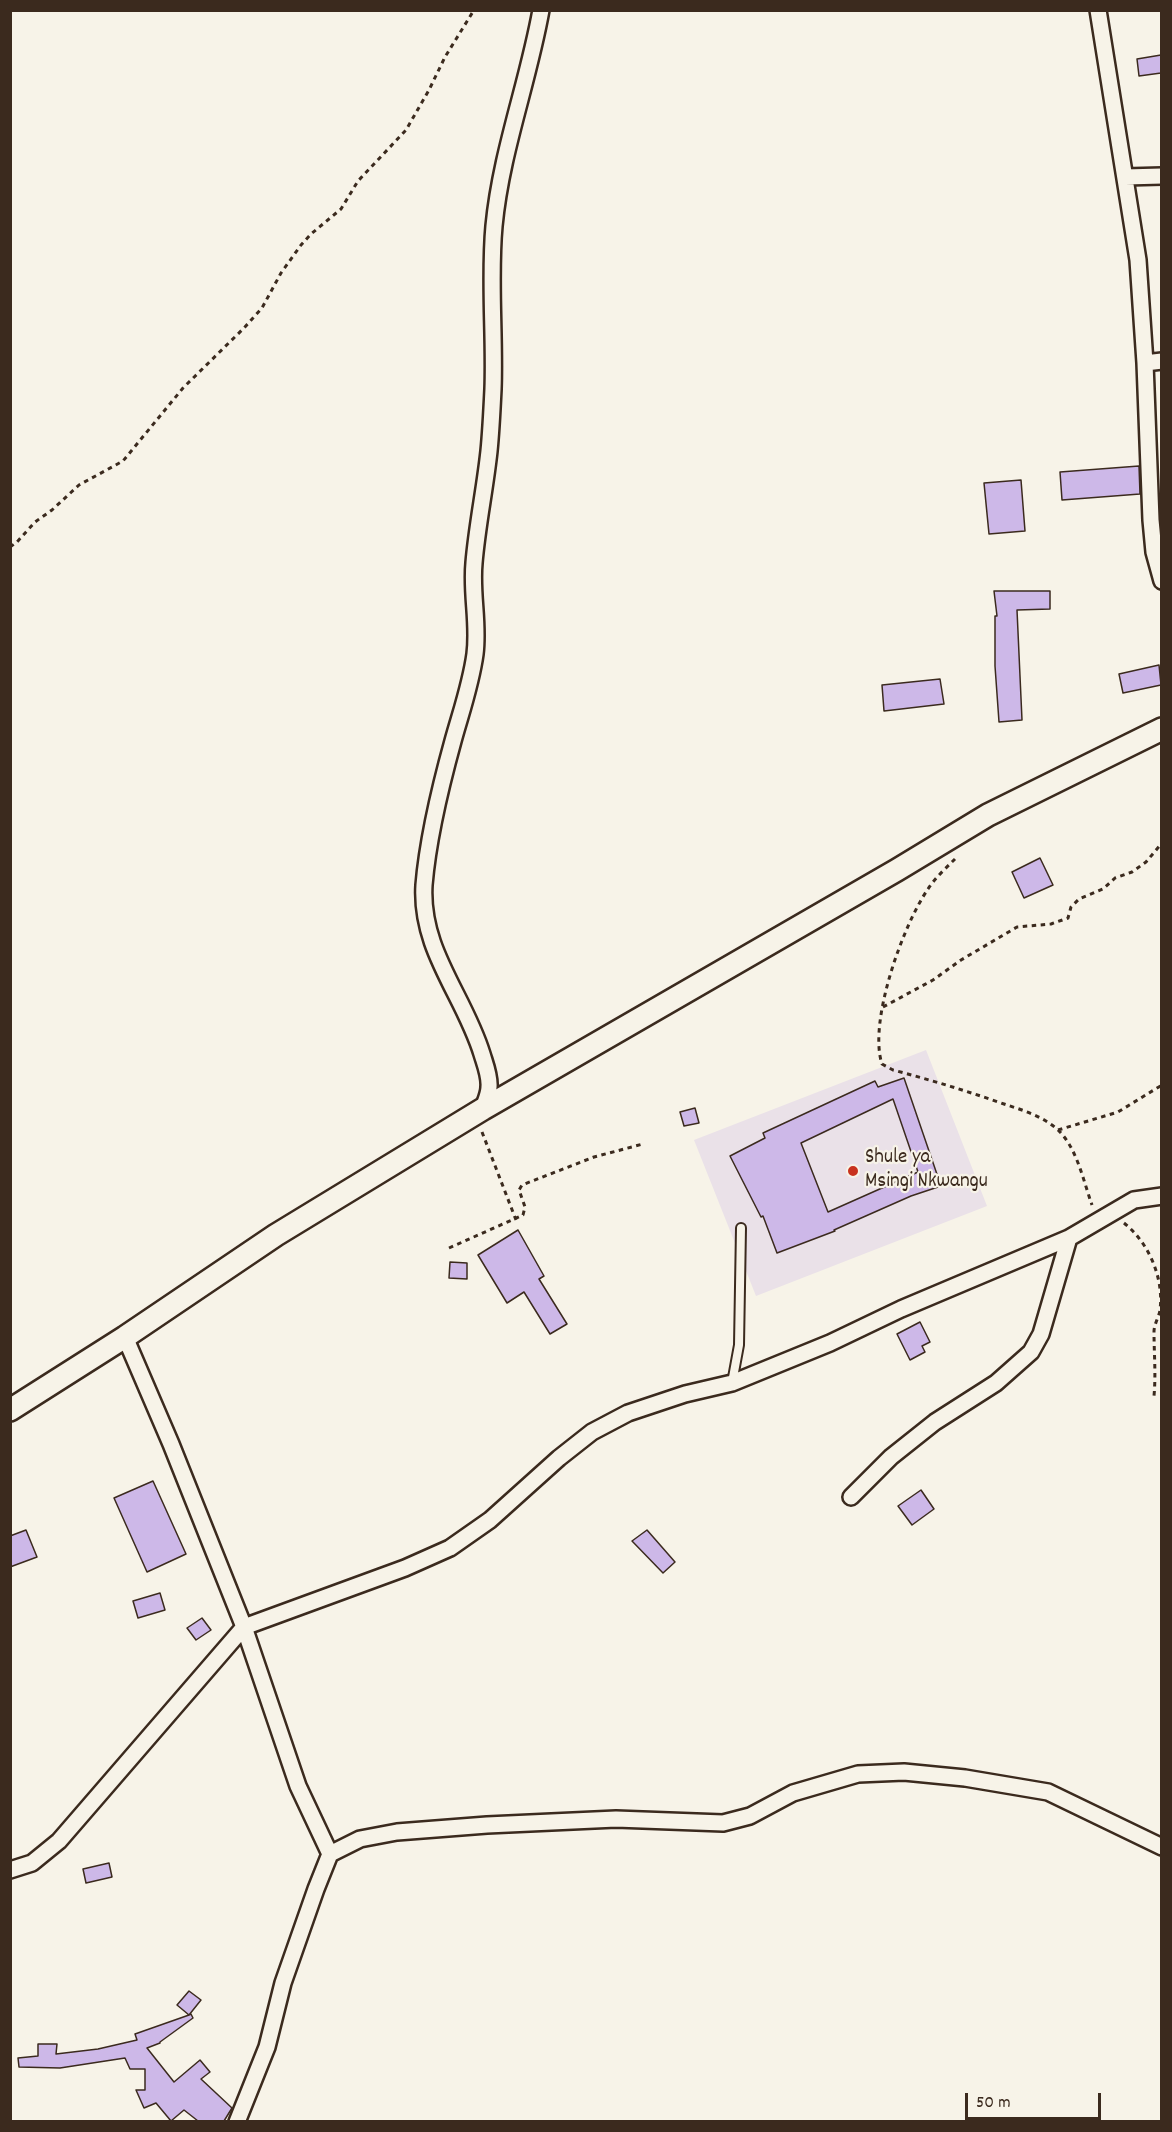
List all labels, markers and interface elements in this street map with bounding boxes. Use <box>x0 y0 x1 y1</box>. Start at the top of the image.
place label: Shule ya Msingi Nkwangu <box>865 1146 988 1196</box>
marker: Shule ya Msingi Nkwangu <box>846 1164 860 1178</box>
scale bar <box>968 2081 1104 2119</box>
text: 50 m <box>976 2091 1011 2116</box>

